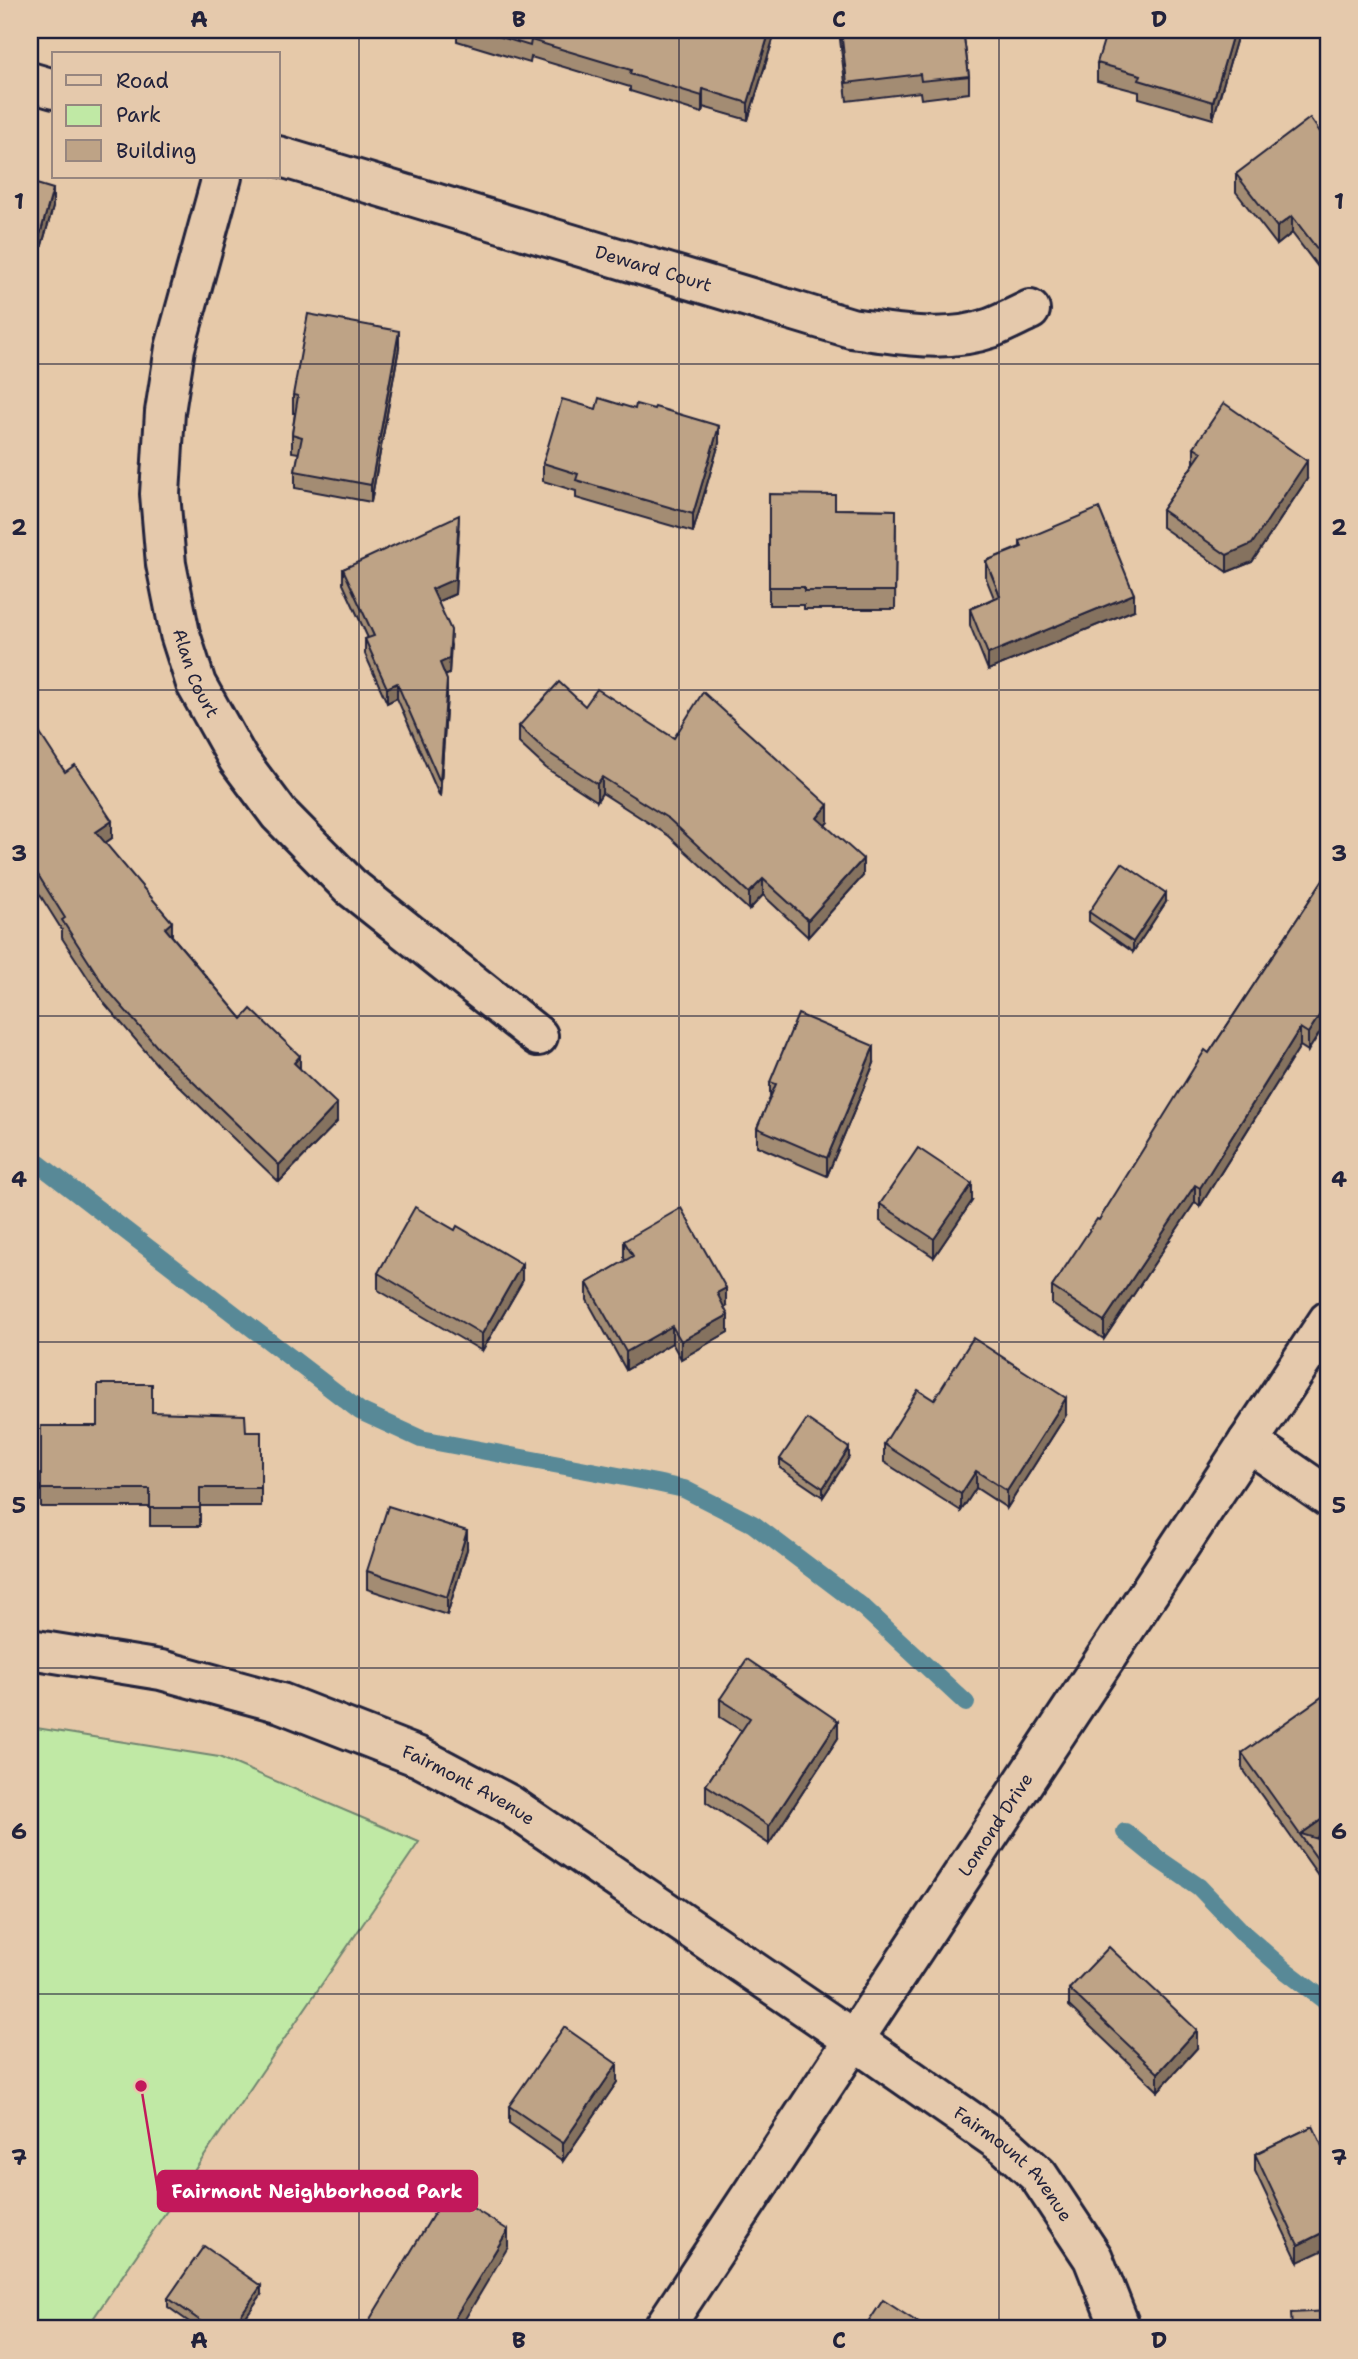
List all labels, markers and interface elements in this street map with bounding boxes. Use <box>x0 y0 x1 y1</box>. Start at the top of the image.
text: A <box>190 4 208 34</box>
text: B <box>512 4 526 34</box>
text: C <box>832 4 846 34</box>
text: D <box>1151 4 1167 34</box>
legend <box>52 52 280 178</box>
text: Road <box>116 67 169 95</box>
text: Park <box>116 101 161 129</box>
text: Building <box>116 137 196 165</box>
text: 1 <box>14 186 24 216</box>
text: 1 <box>1334 186 1344 216</box>
street label: Deward Court <box>592 240 715 298</box>
text: 2 <box>11 512 27 542</box>
text: 2 <box>1331 512 1347 542</box>
street label: Alan Court <box>167 625 225 722</box>
text: 3 <box>11 838 27 868</box>
text: 3 <box>1331 838 1347 868</box>
text: 4 <box>11 1164 27 1194</box>
text: 4 <box>1331 1164 1347 1194</box>
text: 5 <box>12 1490 26 1520</box>
text: 5 <box>1332 1490 1346 1520</box>
street label: Fairmont Avenue <box>399 1740 539 1831</box>
street label: Lomond Drive <box>953 1768 1039 1881</box>
text: 6 <box>11 1816 27 1846</box>
text: 6 <box>1331 1816 1347 1846</box>
street label: Fairmount Avenue <box>949 2101 1078 2226</box>
text: 7 <box>11 2142 27 2172</box>
text: 7 <box>1331 2142 1347 2172</box>
callout: Fairmont Neighborhood Park <box>158 2171 477 2211</box>
text: Fairmont Neighborhood Park <box>171 2179 463 2204</box>
text: A <box>190 2325 208 2355</box>
text: B <box>512 2325 526 2355</box>
text: C <box>832 2325 846 2355</box>
text: D <box>1151 2325 1167 2355</box>

